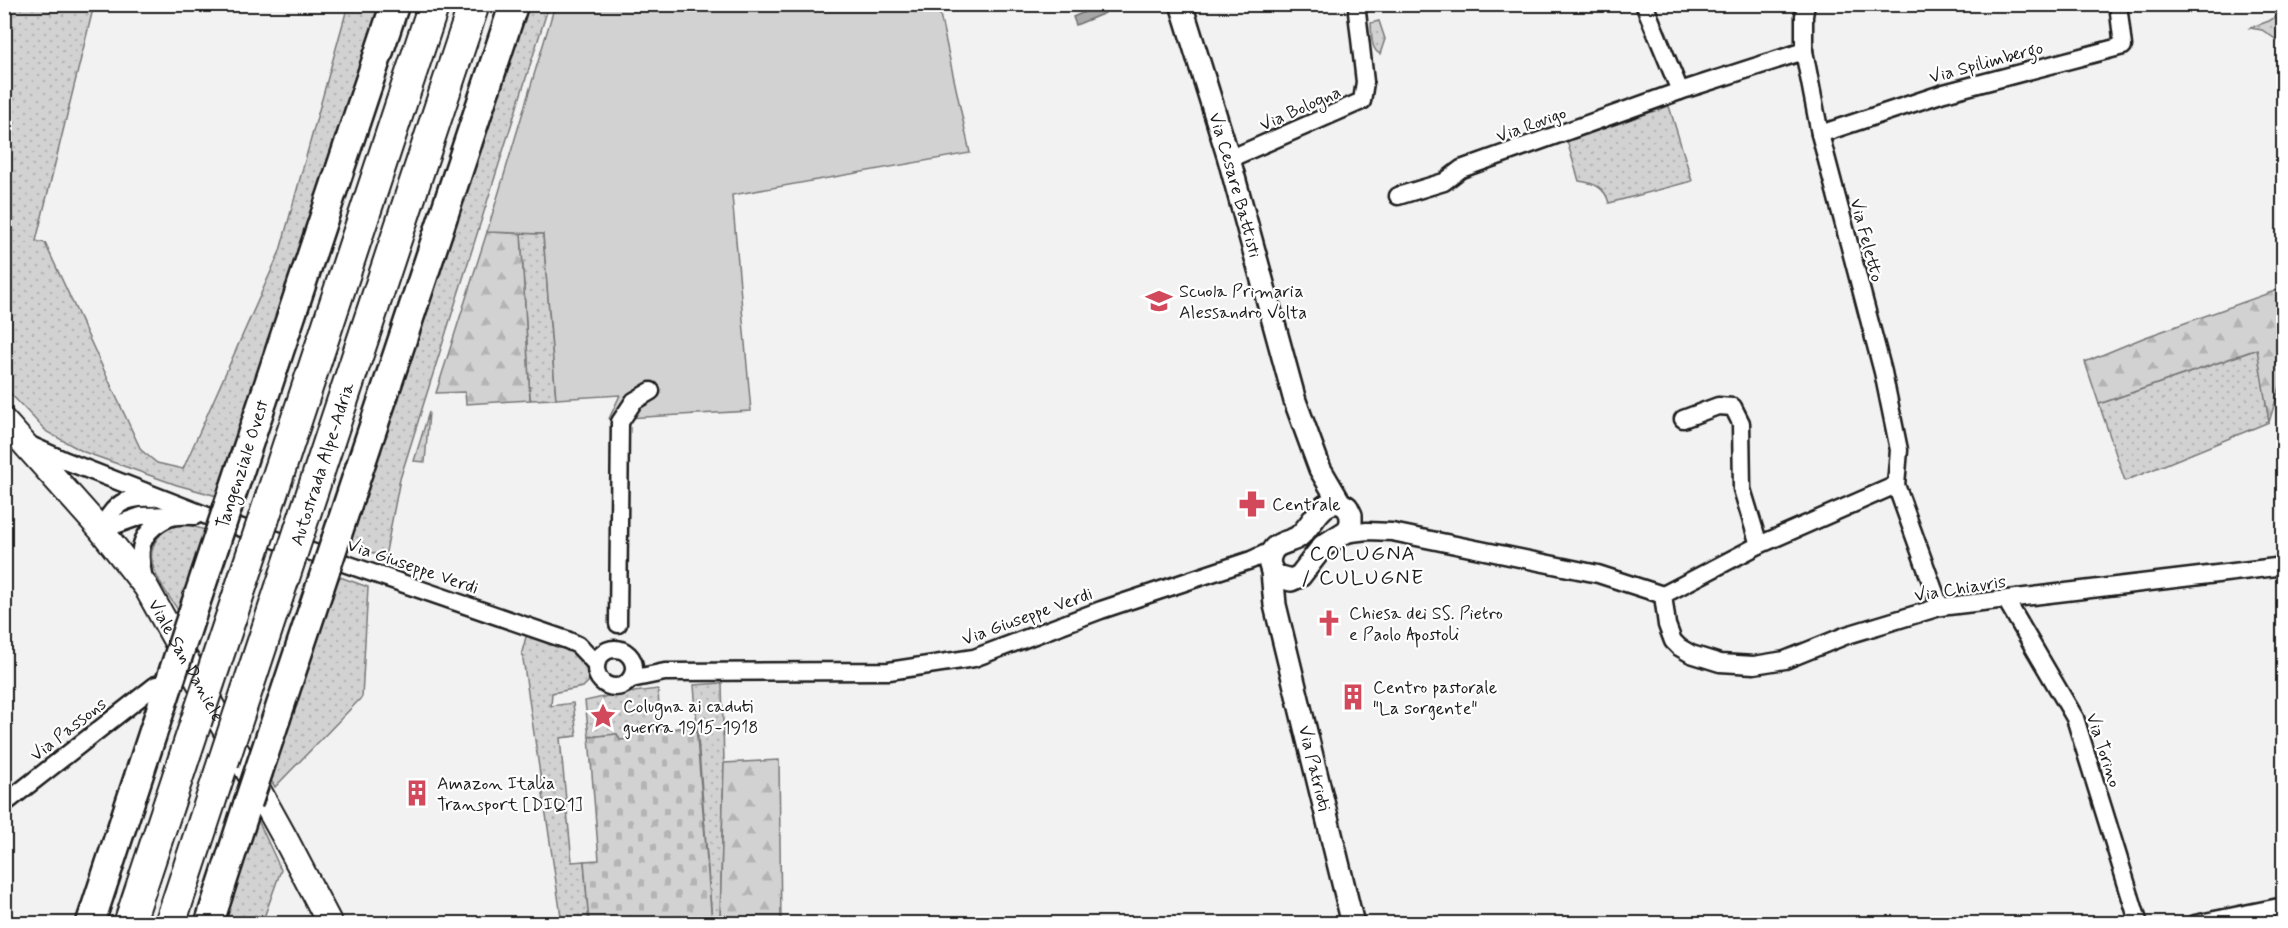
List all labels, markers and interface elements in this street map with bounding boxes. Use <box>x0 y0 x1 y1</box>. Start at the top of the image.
street label: Via Spilimbergo <box>1927 36 2046 92</box>
street label: Via Bologna <box>1256 80 1345 138</box>
street label: Via Rovigo <box>1493 101 1570 149</box>
street label: Via Cesare Battisti <box>1202 110 1266 261</box>
street label: Via Feletto <box>1843 196 1889 285</box>
place label: Scuola Primaria Alessandro Volta <box>1179 280 1307 325</box>
school or university icon: Scuola Primaria Alessandro Volta <box>1144 286 1174 316</box>
street label: Autostrada Alpe-Adria <box>285 380 361 549</box>
street label: Tangenziale Ovest <box>211 396 276 532</box>
pharmacy icon: Centrale <box>1237 489 1267 519</box>
place label: Centrale <box>1272 493 1341 517</box>
street label: Via Giuseppe Verdi <box>344 533 482 601</box>
district label: COLUGNA / CULUGNE <box>1301 540 1425 592</box>
street label: Via Chiavris <box>1913 570 2008 608</box>
street label: Via Giuseppe Verdi <box>959 582 1096 652</box>
street label: Viale San Daniele <box>142 595 229 726</box>
place label: Chiesa dei SS. Pietro e Paolo Apostoli <box>1349 602 1503 648</box>
church icon: Chiesa dei SS. Pietro e Paolo Apostoli <box>1314 608 1344 638</box>
place label: Centro pastorale "La sorgente" <box>1373 676 1497 721</box>
building icon: Centro pastorale "La sorgente" <box>1338 682 1368 712</box>
street label: Via Passons <box>25 692 112 767</box>
place label: Colugna ai caduti guerra 1915-1918 <box>623 695 759 740</box>
place icon: Colugna ai caduti guerra 1915-1918 <box>588 701 618 731</box>
street label: Via Torino <box>2080 710 2126 791</box>
street label: Via Patrioti <box>1292 723 1336 814</box>
place label: Amazon Italia Transport [DIQ1] <box>437 772 583 817</box>
building icon: Amazon Italia Transport [DIQ1] <box>402 778 432 808</box>

